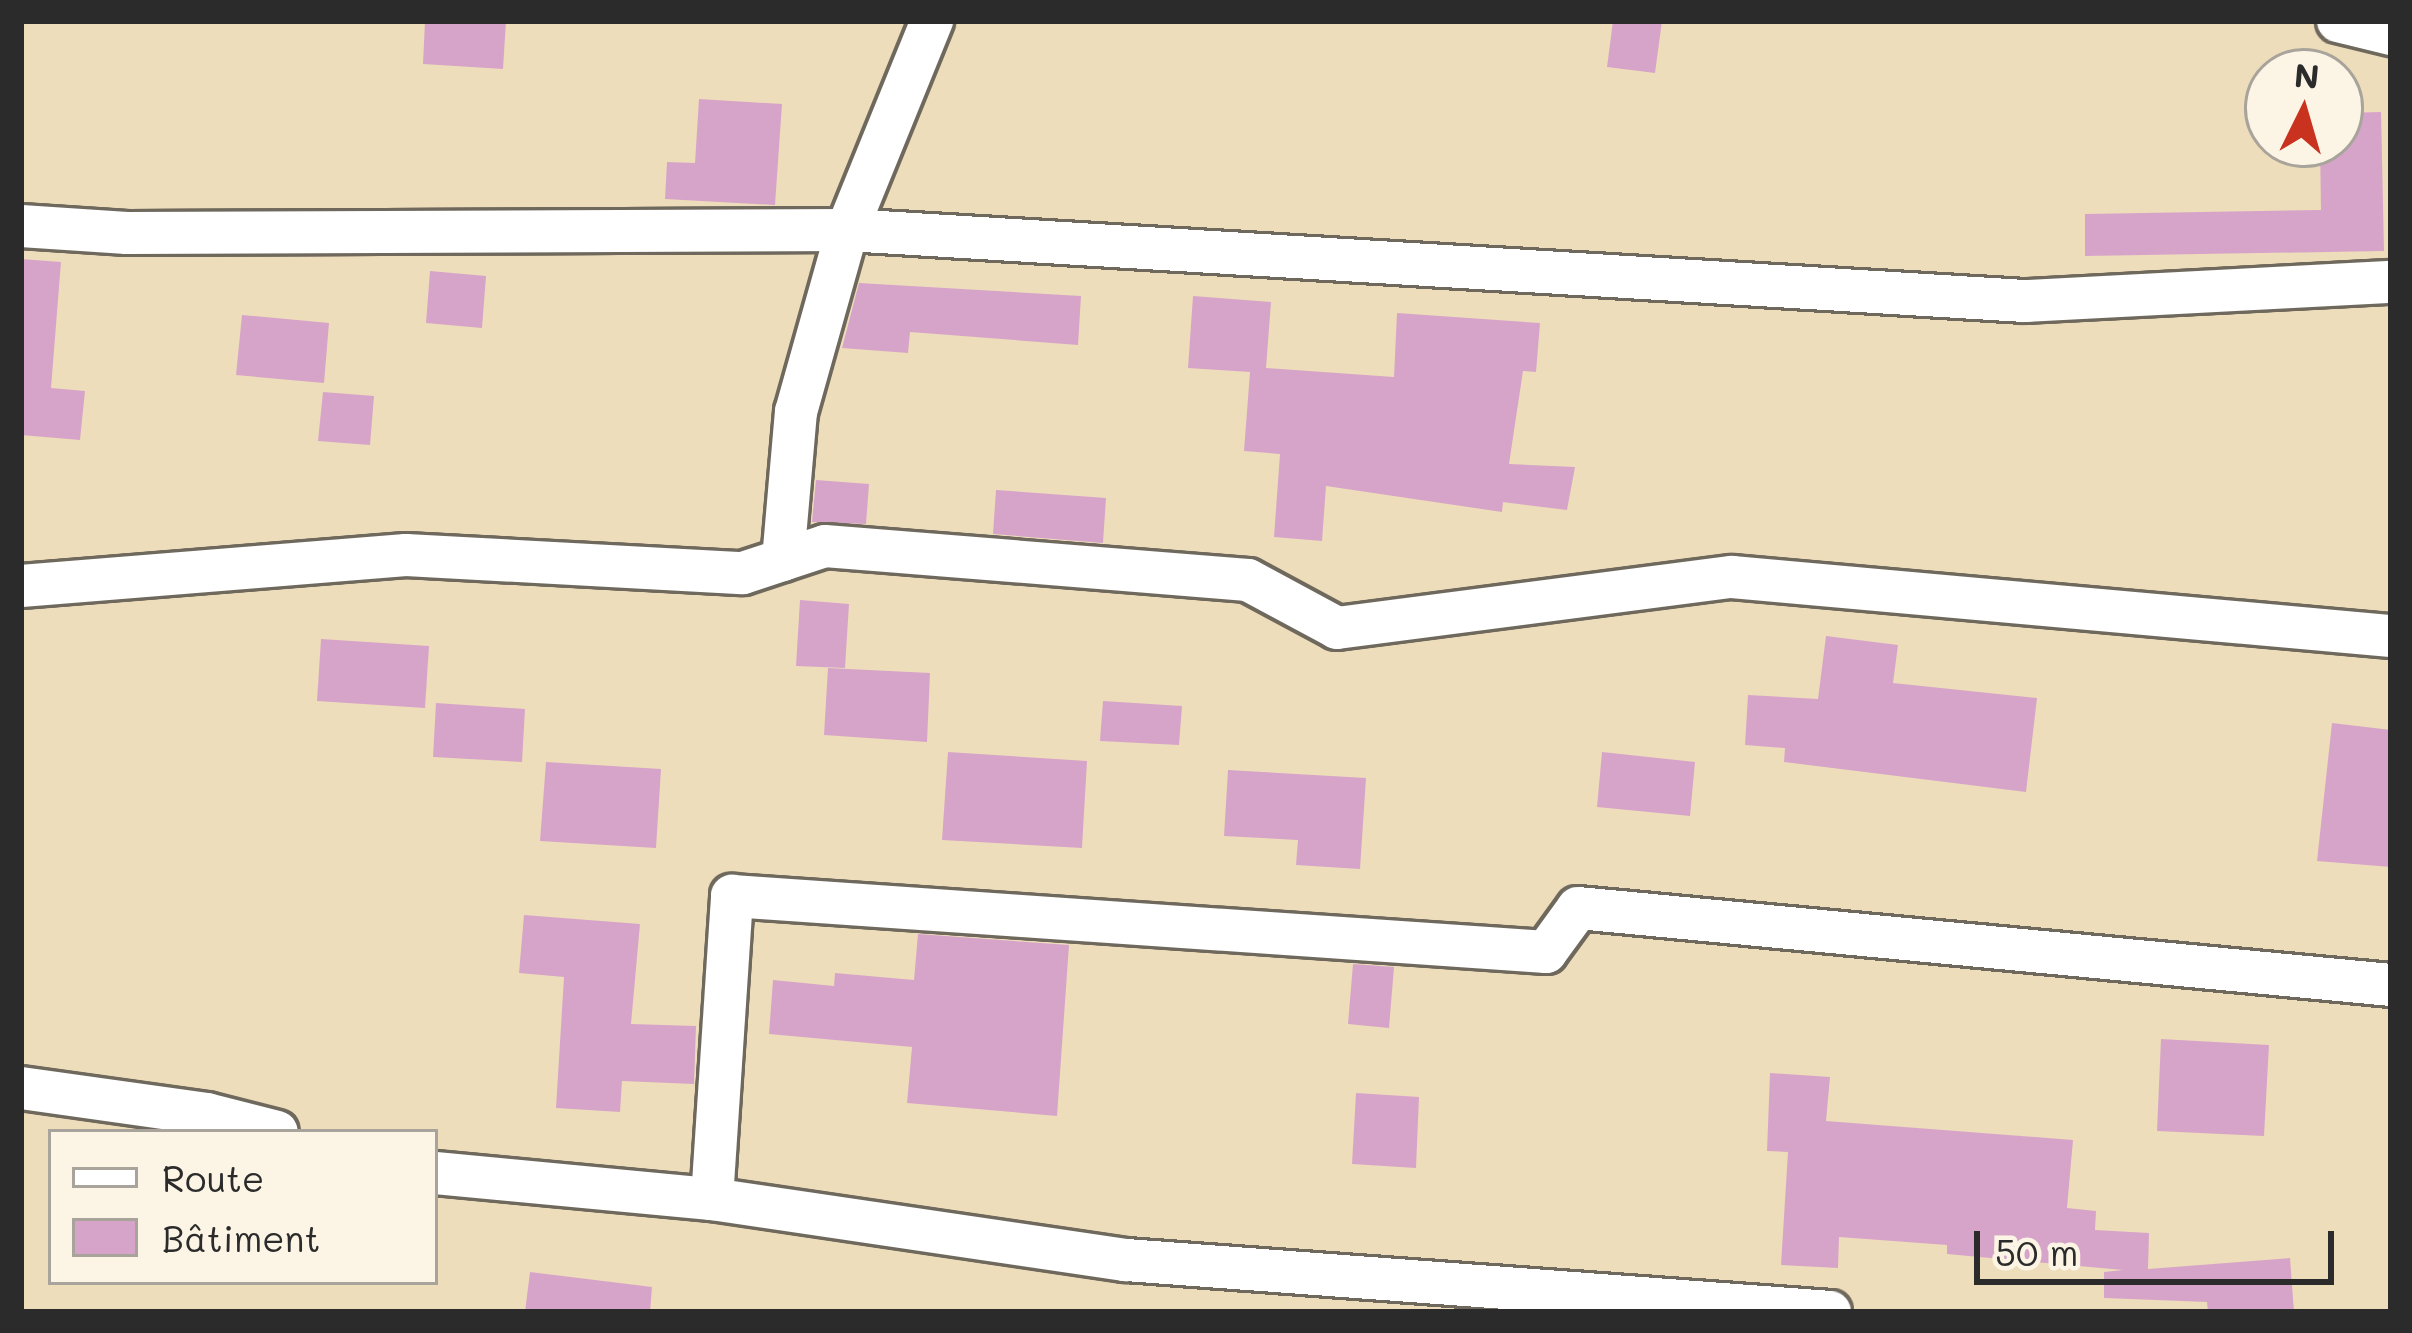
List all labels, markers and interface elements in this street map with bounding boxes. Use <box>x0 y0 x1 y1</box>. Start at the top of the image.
north arrow <box>2244 48 2364 168</box>
text: N <box>2293 52 2321 97</box>
legend <box>48 1129 438 1285</box>
text: Route <box>162 1154 264 1201</box>
scale bar <box>1980 1207 2340 1281</box>
text: Bâtiment <box>162 1214 320 1261</box>
text: 50 m <box>1995 1228 2078 1275</box>

